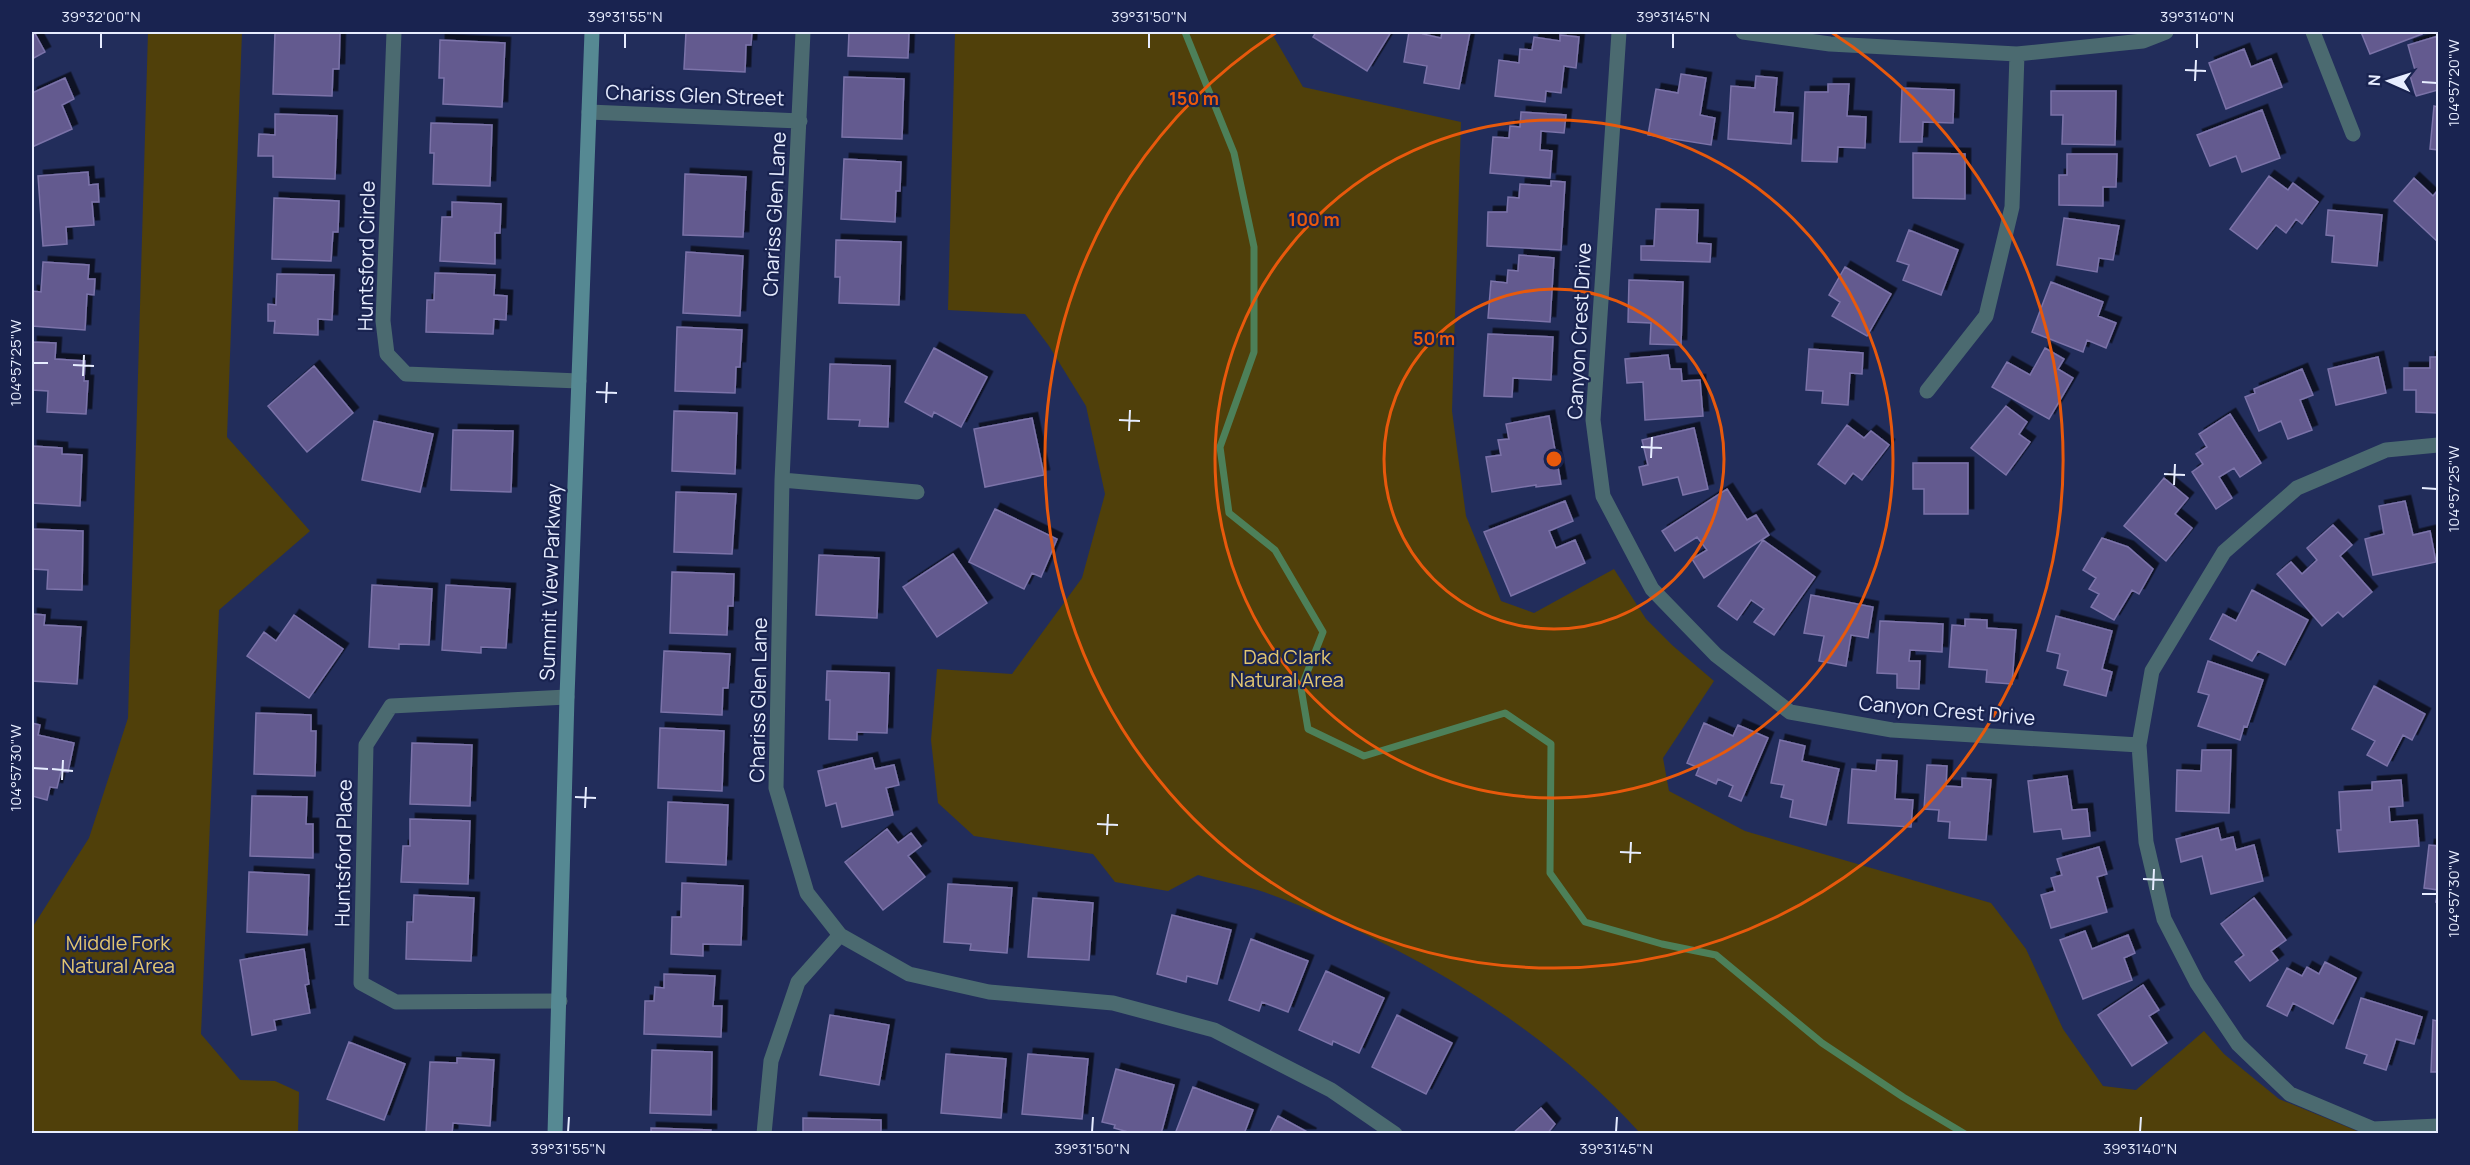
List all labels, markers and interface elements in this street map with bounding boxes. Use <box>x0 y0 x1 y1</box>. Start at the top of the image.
text: 39°32'00"N <box>62 6 140 27</box>
text: 39°31'55"N <box>587 6 663 27</box>
text: 39°31'50"N <box>1111 6 1187 27</box>
text: 39°31'45"N <box>1636 6 1710 27</box>
text: 39°31'40"N <box>2160 6 2234 27</box>
text: 104°57'20"W <box>2443 39 2464 127</box>
north arrow <box>2359 51 2419 111</box>
text: N <box>2363 74 2385 87</box>
street label: Chariss Glen Street <box>605 78 785 112</box>
text: 150 m <box>1169 86 1219 110</box>
street label: Chariss Glen Lane <box>756 131 792 297</box>
street label: Huntsford Circle <box>351 181 381 331</box>
text: 100 m <box>1288 207 1340 231</box>
street label: Canyon Crest Drive <box>1561 242 1597 420</box>
text: 104°57'25"W <box>5 319 26 407</box>
text: 50 m <box>1413 326 1455 350</box>
text: 104°57'25"W <box>2443 445 2464 533</box>
centre of rings <box>1544 449 1564 469</box>
street label: Summit View Parkway <box>533 482 567 681</box>
street label: Chariss Glen Lane <box>743 617 773 783</box>
park label: Dad Clark Natural Area <box>1230 643 1344 693</box>
street label: Canyon Crest Drive <box>1858 689 2036 731</box>
text: 104°57'30"W <box>5 724 26 812</box>
street label: Huntsford Place <box>328 779 358 927</box>
text: 104°57'30"W <box>2443 850 2464 938</box>
park label: Middle Fork Natural Area <box>61 929 175 979</box>
text: 39°31'55"N <box>530 1138 606 1159</box>
text: 39°31'50"N <box>1054 1138 1130 1159</box>
text: 39°31'45"N <box>1579 1138 1653 1159</box>
text: 39°31'40"N <box>2103 1138 2177 1159</box>

